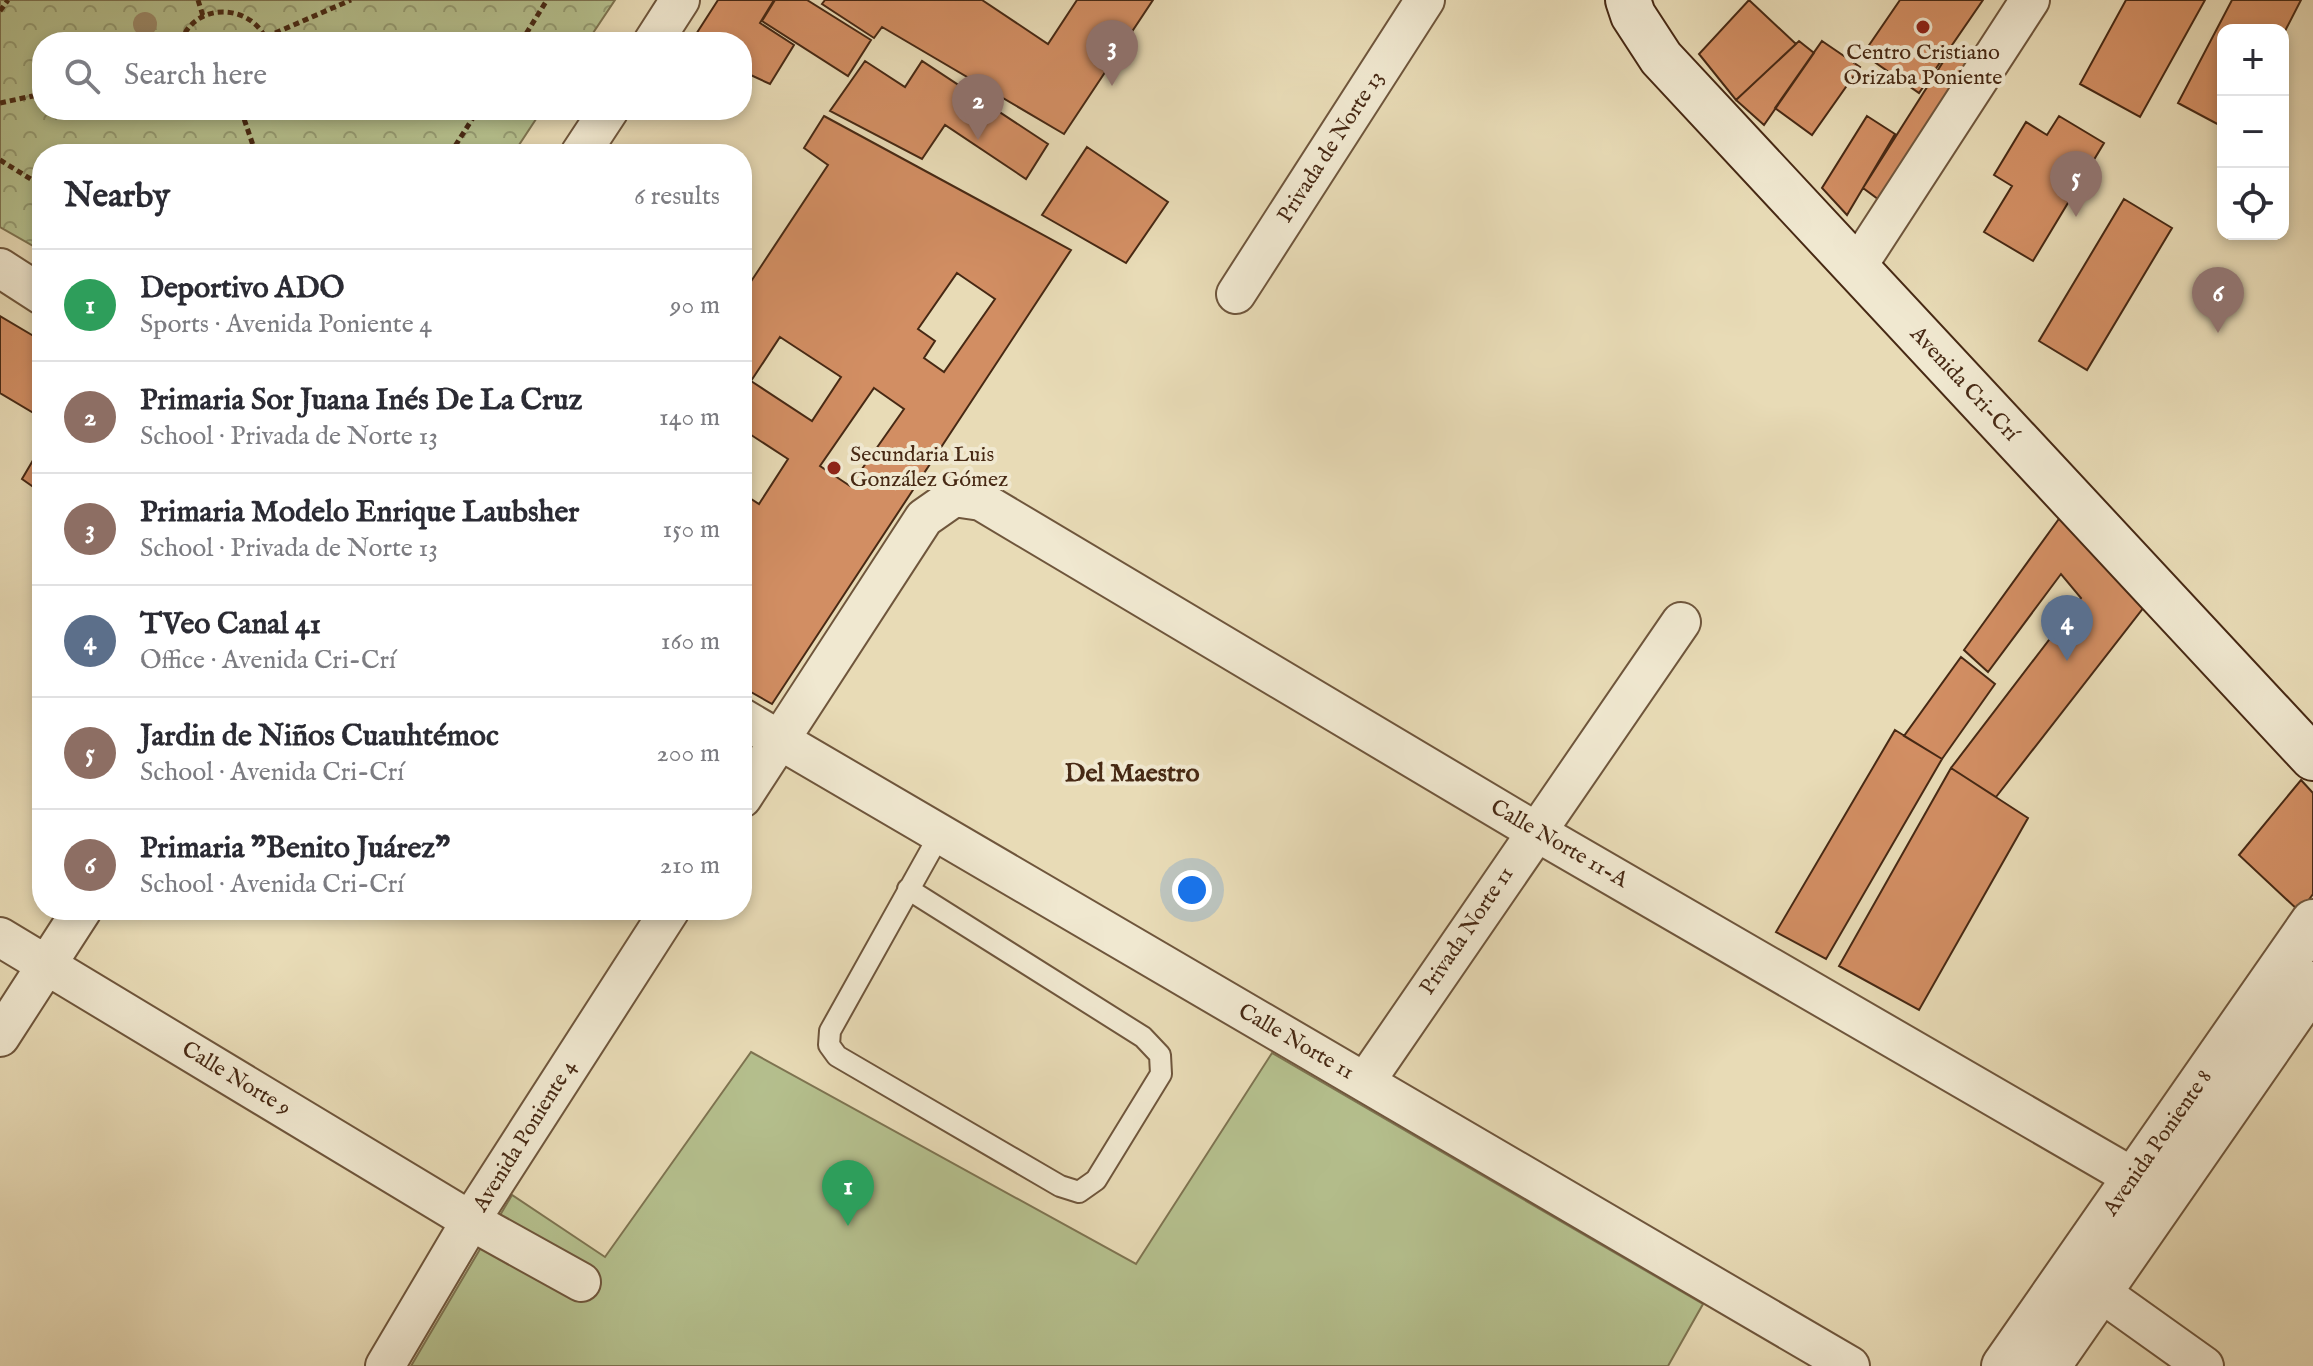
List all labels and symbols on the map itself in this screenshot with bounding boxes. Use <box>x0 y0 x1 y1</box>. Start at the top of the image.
marker: Centro Cristiano Orizaba Poniente <box>1914 18 1932 36</box>
pin: 3 <box>1086 20 1138 86</box>
place label: Centro Cristiano Orizaba Poniente <box>1844 39 2002 92</box>
street label: Privada de Norte 13 <box>1271 66 1391 228</box>
pin: 2 <box>952 74 1004 140</box>
pin: 5 <box>2050 151 2102 217</box>
pin: 6 <box>2192 267 2244 333</box>
street label: Avenida Cri-Crí <box>1903 320 2026 449</box>
place label: Secundaria Luis González Gómez <box>850 441 1008 494</box>
marker: Secundaria Luis González Gómez <box>825 459 843 477</box>
pin: 4 <box>2041 595 2093 661</box>
district label: Del Maestro <box>1065 757 1199 790</box>
street label: Calle Norte 11-A <box>1485 793 1634 895</box>
street label: Privada Norte 11 <box>1414 861 1520 1001</box>
your location <box>1172 870 1212 910</box>
street label: Calle Norte 11 <box>1233 998 1359 1086</box>
street label: Calle Norte 9 <box>176 1035 296 1123</box>
street label: Avenida Poniente 4 <box>466 1055 583 1218</box>
street label: Avenida Poniente 8 <box>2097 1064 2219 1222</box>
pin: 1 <box>822 1160 874 1226</box>

